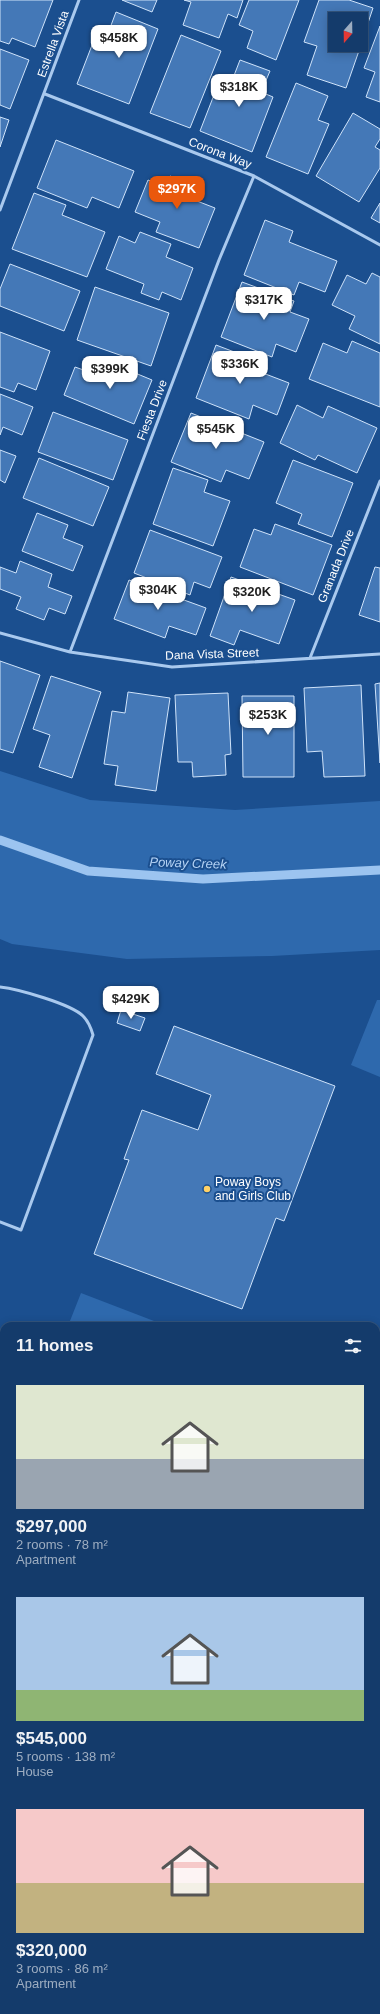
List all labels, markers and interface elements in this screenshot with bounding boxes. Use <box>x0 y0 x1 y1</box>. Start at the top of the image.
street label: Estrella Vista <box>34 9 72 79</box>
north arrow <box>328 12 368 52</box>
map controls <box>328 12 368 52</box>
pin: $458K <box>91 25 147 59</box>
text: $458K <box>100 30 138 45</box>
pin: $318K <box>211 74 267 108</box>
text: $318K <box>220 79 258 94</box>
street label: Corona Way <box>187 135 253 171</box>
pin: $297K <box>149 176 205 210</box>
text: $297K <box>158 181 196 196</box>
pin: $317K <box>236 287 292 321</box>
text: $317K <box>245 292 283 307</box>
pin: $336K <box>212 351 268 385</box>
pin: $399K <box>82 356 138 390</box>
text: $336K <box>221 356 259 371</box>
text: $399K <box>91 361 129 376</box>
street label: Fiesta Drive <box>134 377 170 442</box>
pin: $545K <box>188 416 244 450</box>
text: $545K <box>197 421 235 436</box>
street label: Granada Drive <box>315 527 357 605</box>
pin: $304K <box>130 577 186 611</box>
pin: $320K <box>224 579 280 613</box>
text: $304K <box>139 582 177 597</box>
text: $320K <box>233 584 271 599</box>
street label: Dana Vista Street <box>165 645 260 663</box>
pin: $253K <box>240 702 296 736</box>
text: $253K <box>249 707 287 722</box>
water label: Poway Creek <box>149 854 228 872</box>
pin: $429K <box>103 986 159 1020</box>
text: $429K <box>112 991 150 1006</box>
place label: Poway Boys and Girls Club <box>215 1175 291 1203</box>
marker: Poway Boys and Girls Club <box>202 1184 212 1194</box>
icon: filters <box>342 1335 364 1357</box>
text: 11 homes <box>16 1336 94 1355</box>
icon: home <box>154 1411 226 1483</box>
text: $297,000 <box>16 1517 87 1536</box>
text: 2 rooms · 78 m² <box>16 1537 108 1552</box>
text: Apartment <box>16 1552 76 1567</box>
icon: home <box>154 1623 226 1695</box>
text: $545,000 <box>16 1729 87 1748</box>
text: 5 rooms · 138 m² <box>16 1749 115 1764</box>
text: House <box>16 1764 54 1779</box>
icon: home <box>154 1835 226 1907</box>
text: $320,000 <box>16 1941 87 1960</box>
text: 3 rooms · 86 m² <box>16 1961 108 1976</box>
text: Apartment <box>16 1976 76 1991</box>

